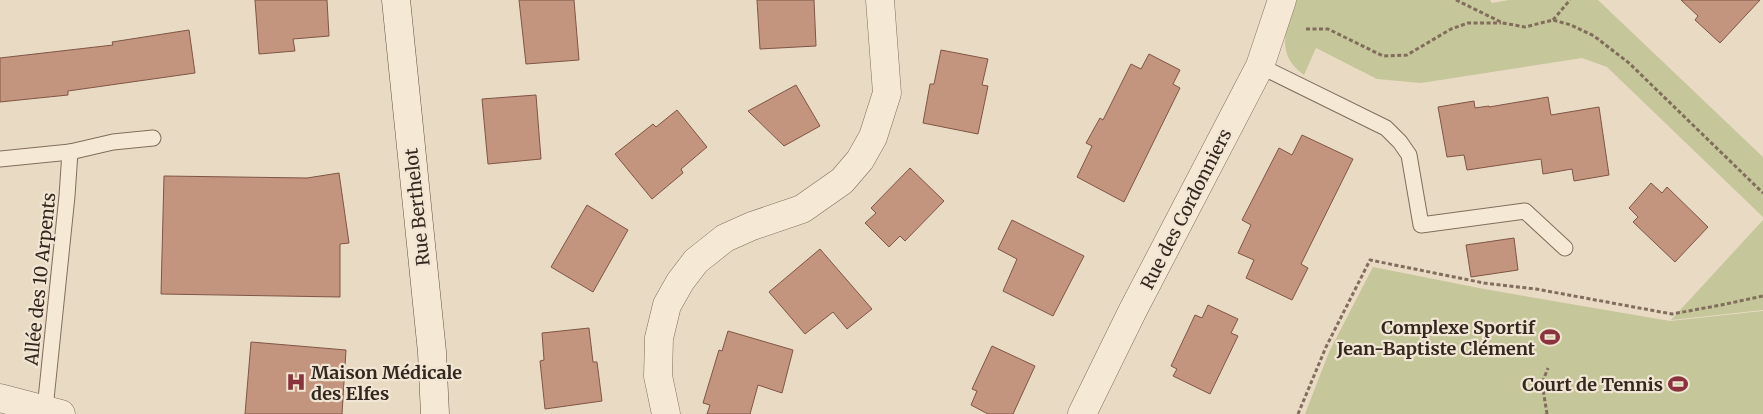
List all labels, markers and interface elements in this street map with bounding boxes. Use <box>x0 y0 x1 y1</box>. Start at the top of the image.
street label: Rue des Cordonniers <box>1135 125 1237 293</box>
street label: Rue Berthelot <box>399 147 435 267</box>
street label: Allée des 10 Arpents <box>19 191 61 368</box>
place label: Complexe Sportif Jean-Baptiste Clément <box>1336 316 1536 360</box>
sports icon: Complexe Sportif Jean-Baptiste Clément <box>1539 326 1561 348</box>
place label: Maison Médicale des Elfes <box>311 361 462 405</box>
hospital icon: Maison Médicale des Elfes <box>285 371 307 393</box>
place label: Court de Tennis <box>1522 373 1663 396</box>
sports icon: Court de Tennis <box>1667 373 1689 395</box>

